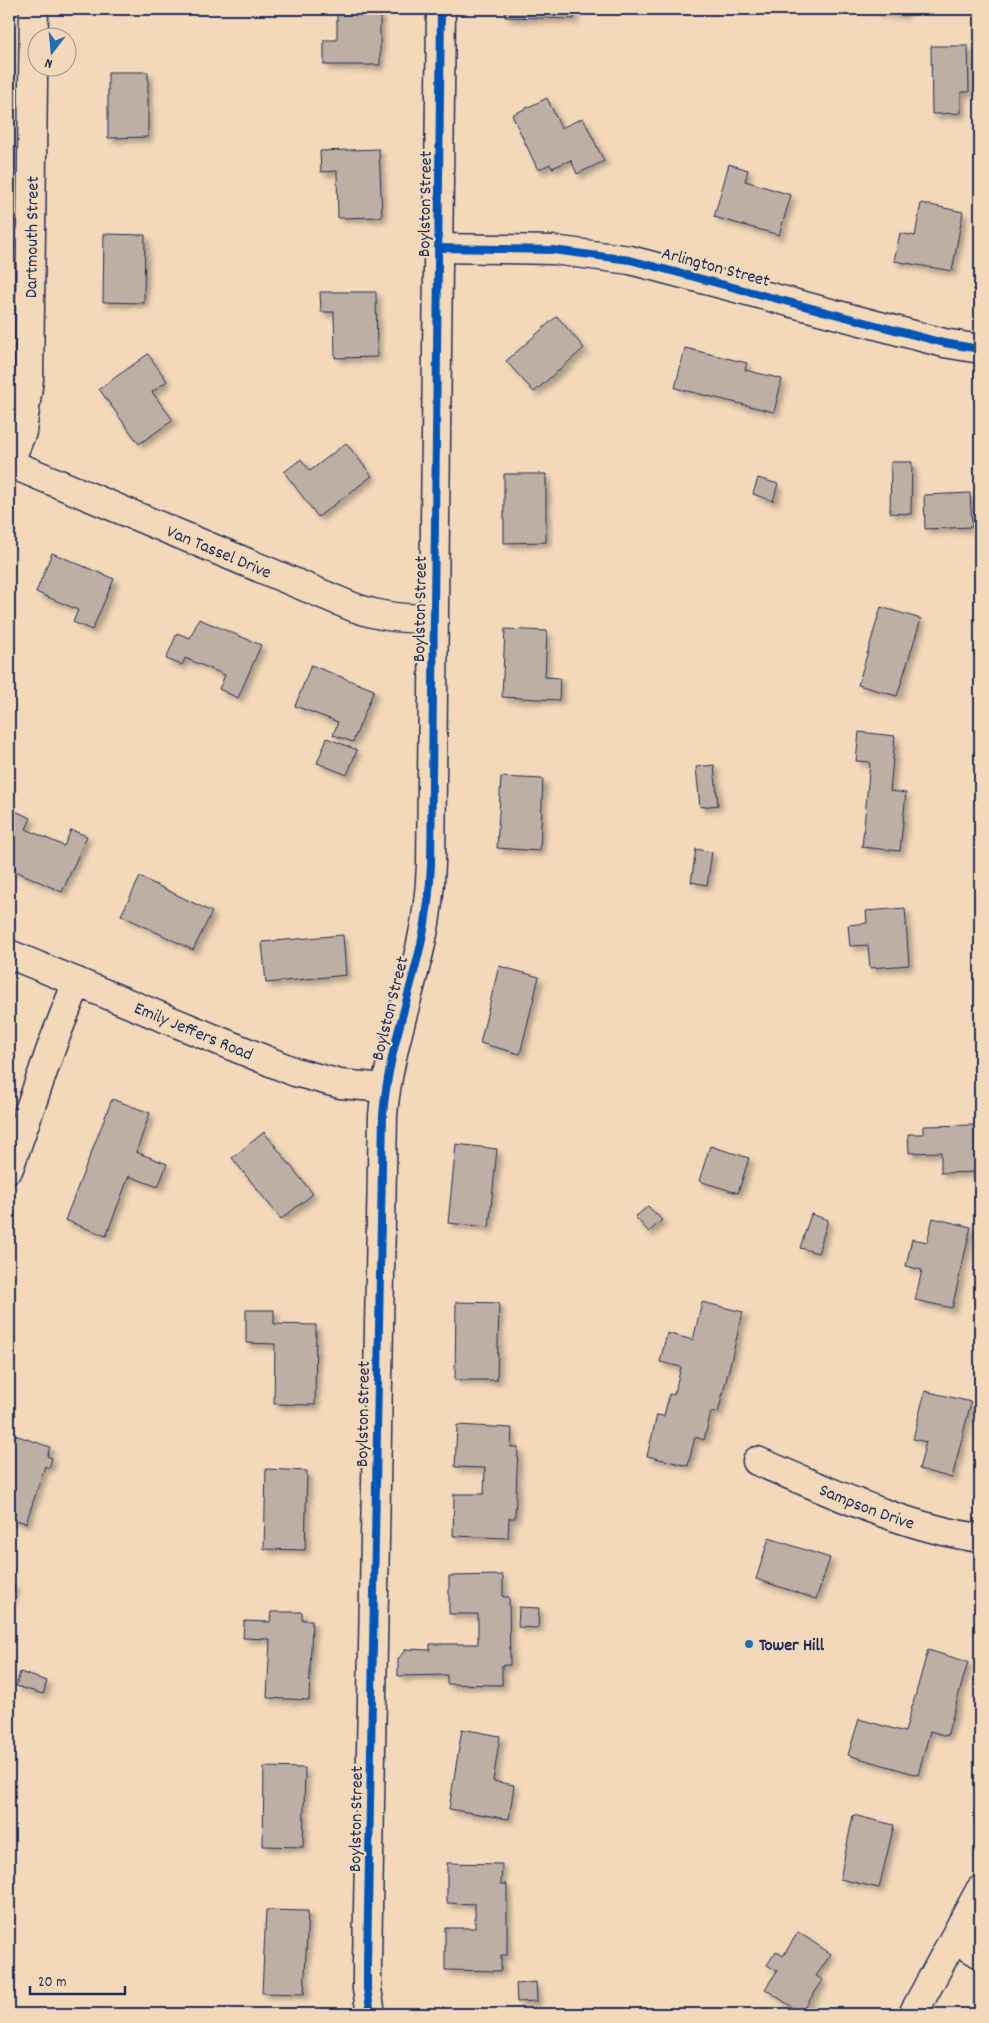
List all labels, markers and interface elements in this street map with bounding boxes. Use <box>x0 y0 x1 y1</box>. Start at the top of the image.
north arrow <box>28 28 78 78</box>
text: N <box>43 52 55 73</box>
street label: Boylston Street <box>413 150 440 258</box>
street label: Dartmouth Street <box>20 176 47 298</box>
street label: Arlington Street <box>658 242 773 295</box>
street label: Van Tassel Drive <box>162 520 275 586</box>
street label: Boylston Street <box>408 555 435 663</box>
street label: Boylston Street <box>366 954 417 1063</box>
street label: Emily Jeffers Road <box>130 997 256 1068</box>
street label: Boylston Street <box>351 1360 378 1468</box>
street label: Sampson Drive <box>815 1479 917 1537</box>
place label: Tower Hill <box>759 1634 825 1659</box>
marker: Tower Hill <box>743 1638 755 1650</box>
street label: Boylston Street <box>344 1765 371 1873</box>
scale bar <box>30 1963 125 1995</box>
text: 20 m <box>38 1972 66 1994</box>

